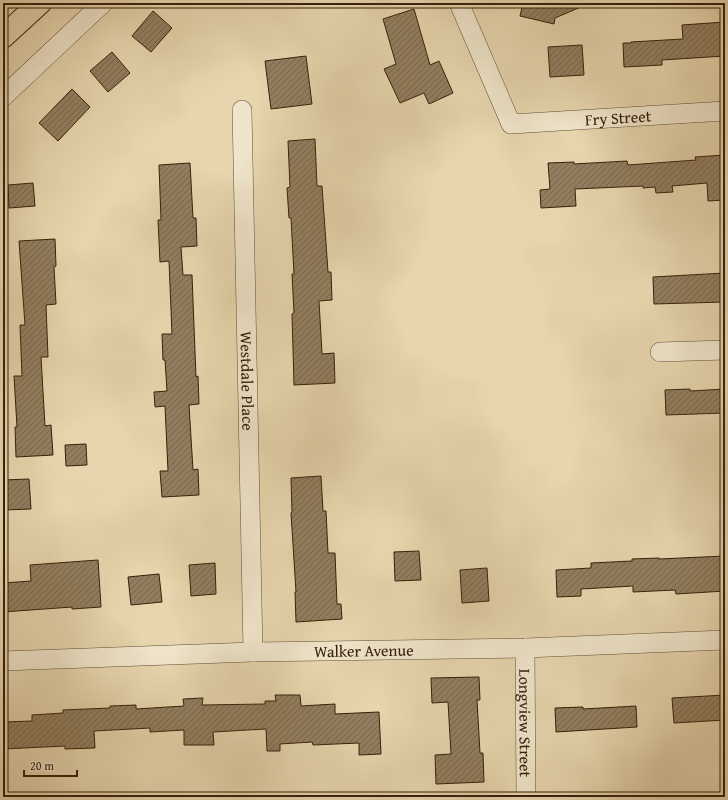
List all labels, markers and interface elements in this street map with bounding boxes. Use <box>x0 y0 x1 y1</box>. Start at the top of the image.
street label: Fry Street <box>584 103 652 131</box>
street label: Westdale Place <box>234 331 261 431</box>
street label: Walker Avenue <box>314 638 414 663</box>
street label: Longview Street <box>513 669 538 778</box>
scale bar <box>24 752 77 778</box>
text: 20 m <box>30 757 54 774</box>

